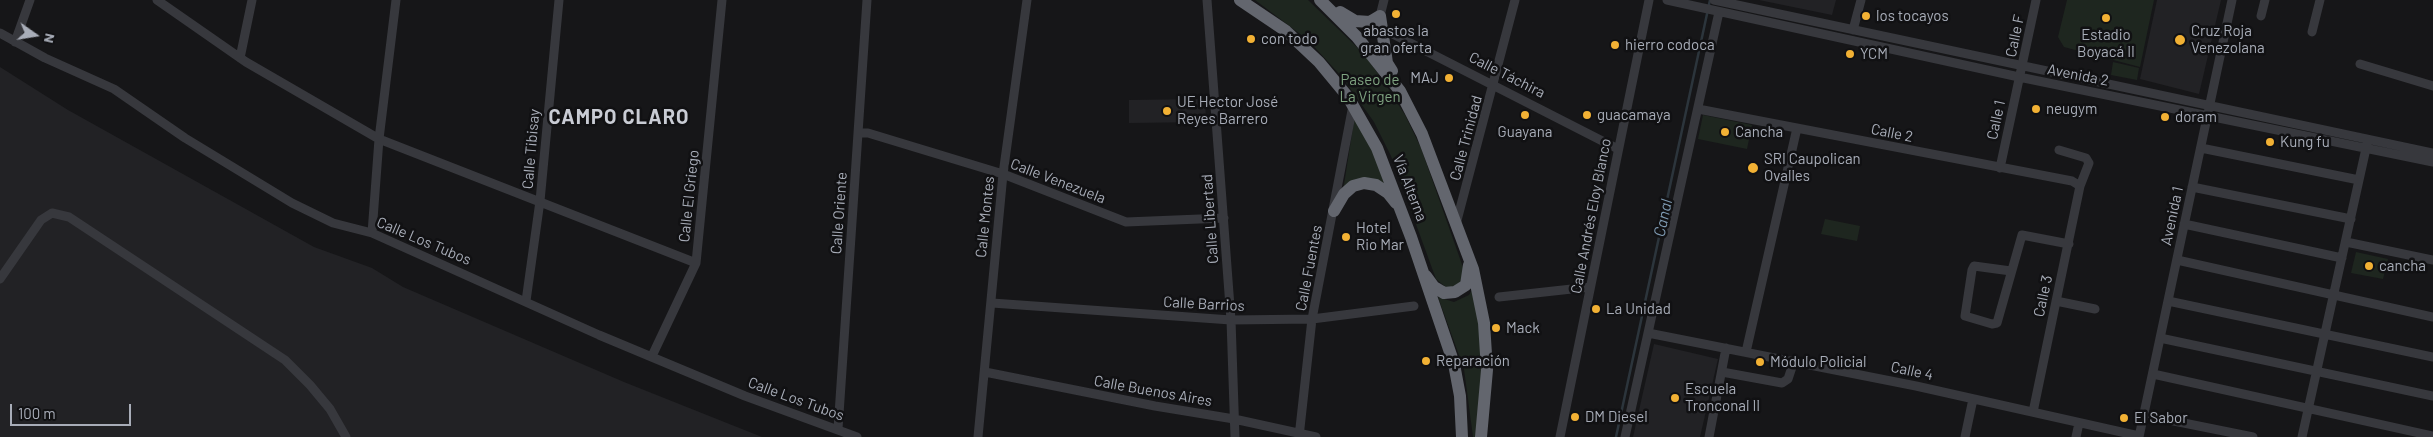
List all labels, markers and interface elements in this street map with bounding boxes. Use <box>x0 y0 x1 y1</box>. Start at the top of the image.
place label: los tocayos <box>1876 7 1949 25</box>
marker: abastos la gran oferta <box>1390 8 1402 20</box>
north arrow <box>10 10 60 60</box>
marker: los tocayos <box>1860 10 1872 22</box>
marker: Estadio Boyacá II <box>2100 12 2112 24</box>
street label: Calle F <box>2002 13 2028 59</box>
place label: abastos la gran oferta <box>1360 22 1432 57</box>
place label: Cruz Roja Venezolana <box>2191 22 2265 57</box>
place label: Estadio Boyacá II <box>2077 26 2135 61</box>
place label: con todo <box>1261 30 1318 48</box>
text: N <box>41 32 59 45</box>
marker: con todo <box>1245 33 1257 45</box>
marker: Cruz Roja Venezolana <box>2173 33 2187 47</box>
place label: hierro codoca <box>1625 36 1715 54</box>
marker: hierro codoca <box>1609 39 1621 51</box>
place label: YCM <box>1860 45 1888 63</box>
street label: Calle Táchira <box>1466 48 1548 102</box>
marker: YCM <box>1844 48 1856 60</box>
street label: Avenida 2 <box>2046 60 2110 90</box>
place label: MAJ <box>1410 69 1439 87</box>
park label: Paseo de La Virgen <box>1339 71 1401 106</box>
marker: MAJ <box>1443 72 1455 84</box>
place label: UE Hector José Reyes Barrero <box>1177 93 1278 128</box>
street label: Calle Trinidad <box>1446 93 1486 183</box>
street label: Calle 1 <box>1983 99 2009 141</box>
place label: neugym <box>2046 100 2097 118</box>
marker: neugym <box>2030 103 2042 115</box>
district label: CAMPO CLARO <box>547 105 691 129</box>
marker: UE Hector José Reyes Barrero <box>1161 105 1173 117</box>
place label: guacamaya <box>1597 106 1671 124</box>
street label: Calle Tibisay <box>519 108 543 190</box>
place label: doram <box>2175 108 2217 126</box>
marker: Guayana <box>1519 109 1531 121</box>
marker: guacamaya <box>1581 109 1593 121</box>
marker: doram <box>2159 111 2171 123</box>
street label: Calle 2 <box>1869 120 1915 146</box>
place label: Guayana <box>1498 123 1552 141</box>
place label: Cancha <box>1735 123 1783 141</box>
marker: Cancha <box>1719 126 1731 138</box>
place label: Kung fu <box>2280 133 2330 151</box>
marker: Kung fu <box>2264 136 2276 148</box>
street label: Calle Andrés Eloy Blanco <box>1567 137 1615 295</box>
street label: Calle El Griego <box>675 149 703 243</box>
place label: SRI Caupolican Ovalles <box>1764 150 1861 185</box>
street label: Vía Alterna <box>1389 152 1431 224</box>
street label: Calle Venezuela <box>1008 155 1108 207</box>
marker: SRI Caupolican Ovalles <box>1746 161 1760 175</box>
street label: Calle Oriente <box>827 171 851 255</box>
street label: Calle Libertad <box>1198 173 1222 265</box>
street label: Calle Montes <box>972 175 998 259</box>
street label: Avenida 1 <box>2157 185 2187 247</box>
water label: Canal <box>1650 197 1676 239</box>
street label: Calle Los Tubos <box>374 213 474 269</box>
place label: Hotel Rio Mar <box>1356 219 1404 254</box>
street label: Calle Fuentes <box>1292 223 1326 313</box>
marker: Hotel Rio Mar <box>1340 231 1352 243</box>
place label: cancha <box>2379 257 2426 275</box>
marker: cancha <box>2363 260 2375 272</box>
street label: Calle 3 <box>2030 273 2056 319</box>
street label: Calle Barrios <box>1163 293 1245 315</box>
place label: La Unidad <box>1606 300 1671 318</box>
marker: La Unidad <box>1590 303 1602 315</box>
place label: Mack <box>1506 319 1540 337</box>
marker: Mack <box>1490 322 1502 334</box>
place label: Reparación <box>1436 352 1510 370</box>
place label: Módulo Policial <box>1770 353 1866 371</box>
marker: Reparación <box>1420 355 1432 367</box>
marker: Módulo Policial <box>1754 356 1766 368</box>
street label: Calle 4 <box>1889 358 1935 384</box>
street label: Calle Buenos Aires <box>1093 372 1213 410</box>
street label: Calle Los Tubos <box>746 373 846 425</box>
place label: Escuela Tronconal II <box>1685 380 1760 415</box>
marker: Escuela Tronconal II <box>1669 392 1681 404</box>
scale bar <box>12 394 134 426</box>
text: 100 m <box>18 404 56 422</box>
place label: DM Diesel <box>1585 408 1648 426</box>
place label: El Sabor <box>2134 409 2188 427</box>
marker: DM Diesel <box>1569 411 1581 423</box>
marker: El Sabor <box>2118 412 2130 424</box>

